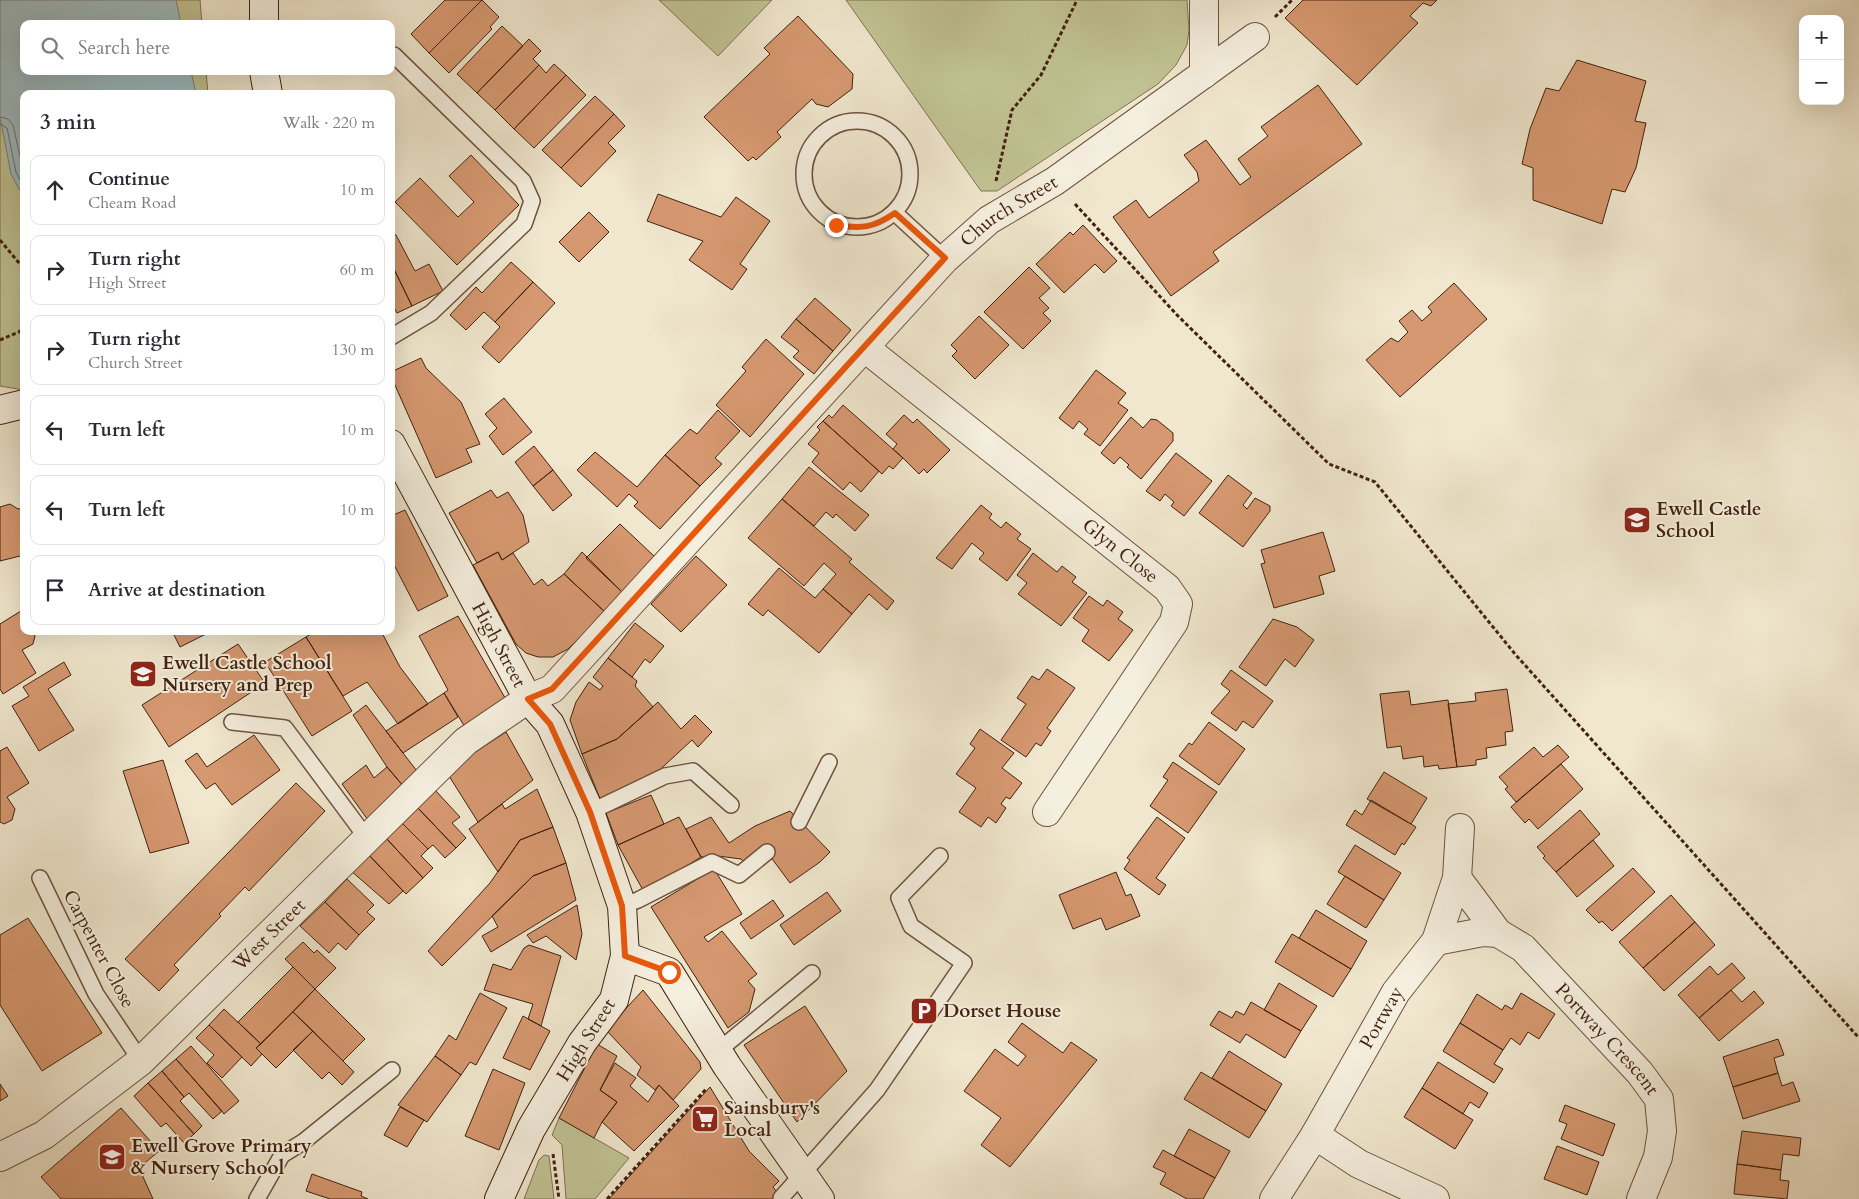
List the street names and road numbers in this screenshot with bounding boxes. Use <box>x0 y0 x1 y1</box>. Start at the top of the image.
street label: Church Street <box>954 169 1062 253</box>
street label: Glyn Close <box>1077 512 1164 589</box>
street label: High Street <box>465 598 532 692</box>
street label: Carpenter Close <box>57 885 141 1013</box>
street label: West Street <box>226 893 311 977</box>
street label: Portway Crescent <box>1549 977 1665 1101</box>
street label: Portway <box>1353 982 1410 1054</box>
street label: High Street <box>550 994 622 1086</box>

